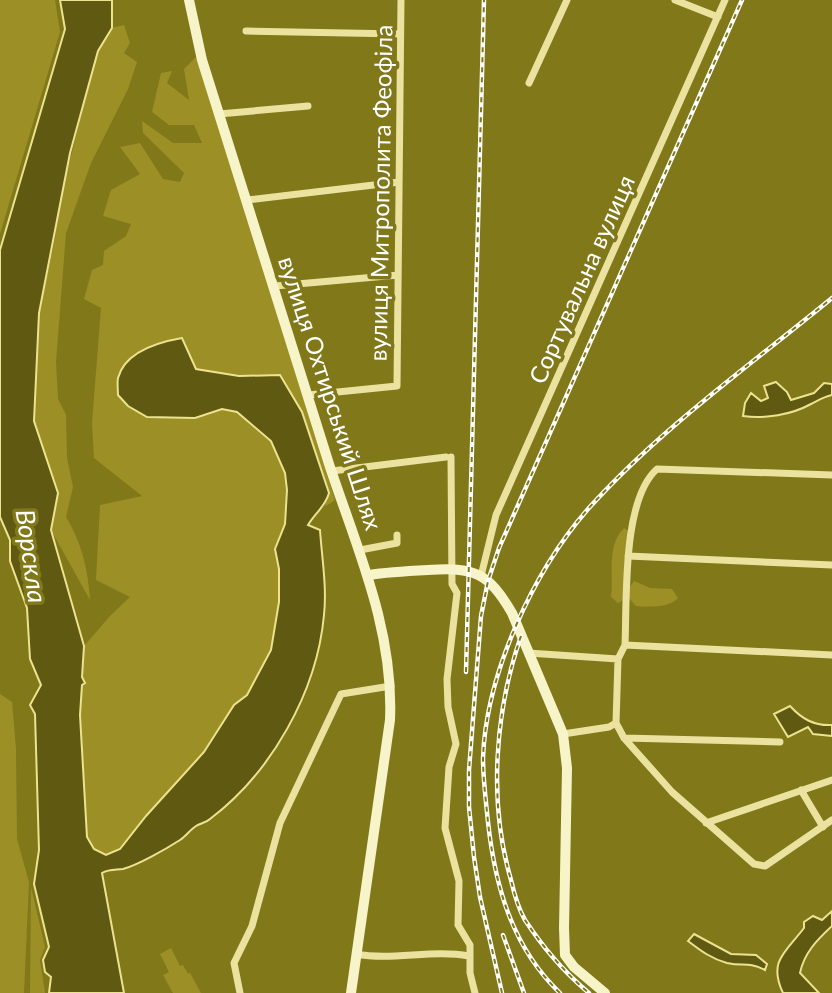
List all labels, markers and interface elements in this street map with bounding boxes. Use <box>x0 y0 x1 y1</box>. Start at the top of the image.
street label: вулиця Митрополита Феофіла <box>363 24 397 362</box>
street label: Сортувальна вулиця <box>522 170 640 388</box>
street label: вулиця Охтирський Шлях <box>273 253 389 534</box>
water label: Ворскла <box>10 507 54 605</box>

